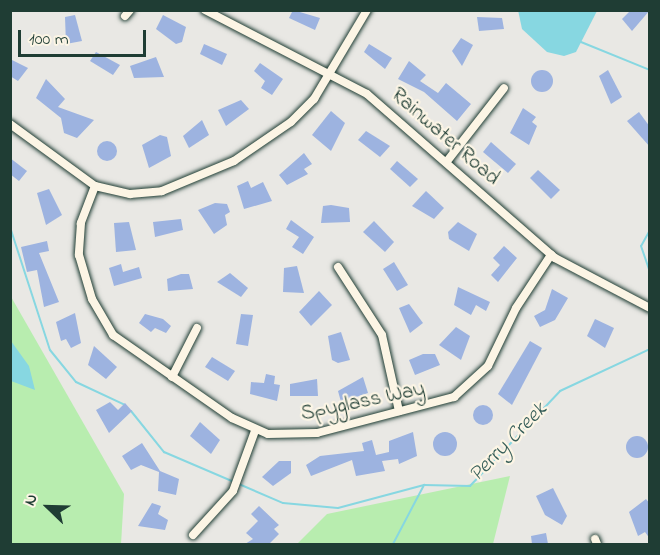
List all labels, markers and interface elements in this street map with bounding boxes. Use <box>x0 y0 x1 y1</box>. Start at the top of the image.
scale bar <box>21 18 148 56</box>
text: 100 m <box>29 27 69 53</box>
street label: Rainwater Road <box>385 83 505 191</box>
street label: Spyglass Way <box>299 377 427 427</box>
water label: Perry Creek <box>464 398 554 488</box>
north arrow <box>18 477 78 537</box>
text: N <box>18 490 45 510</box>

